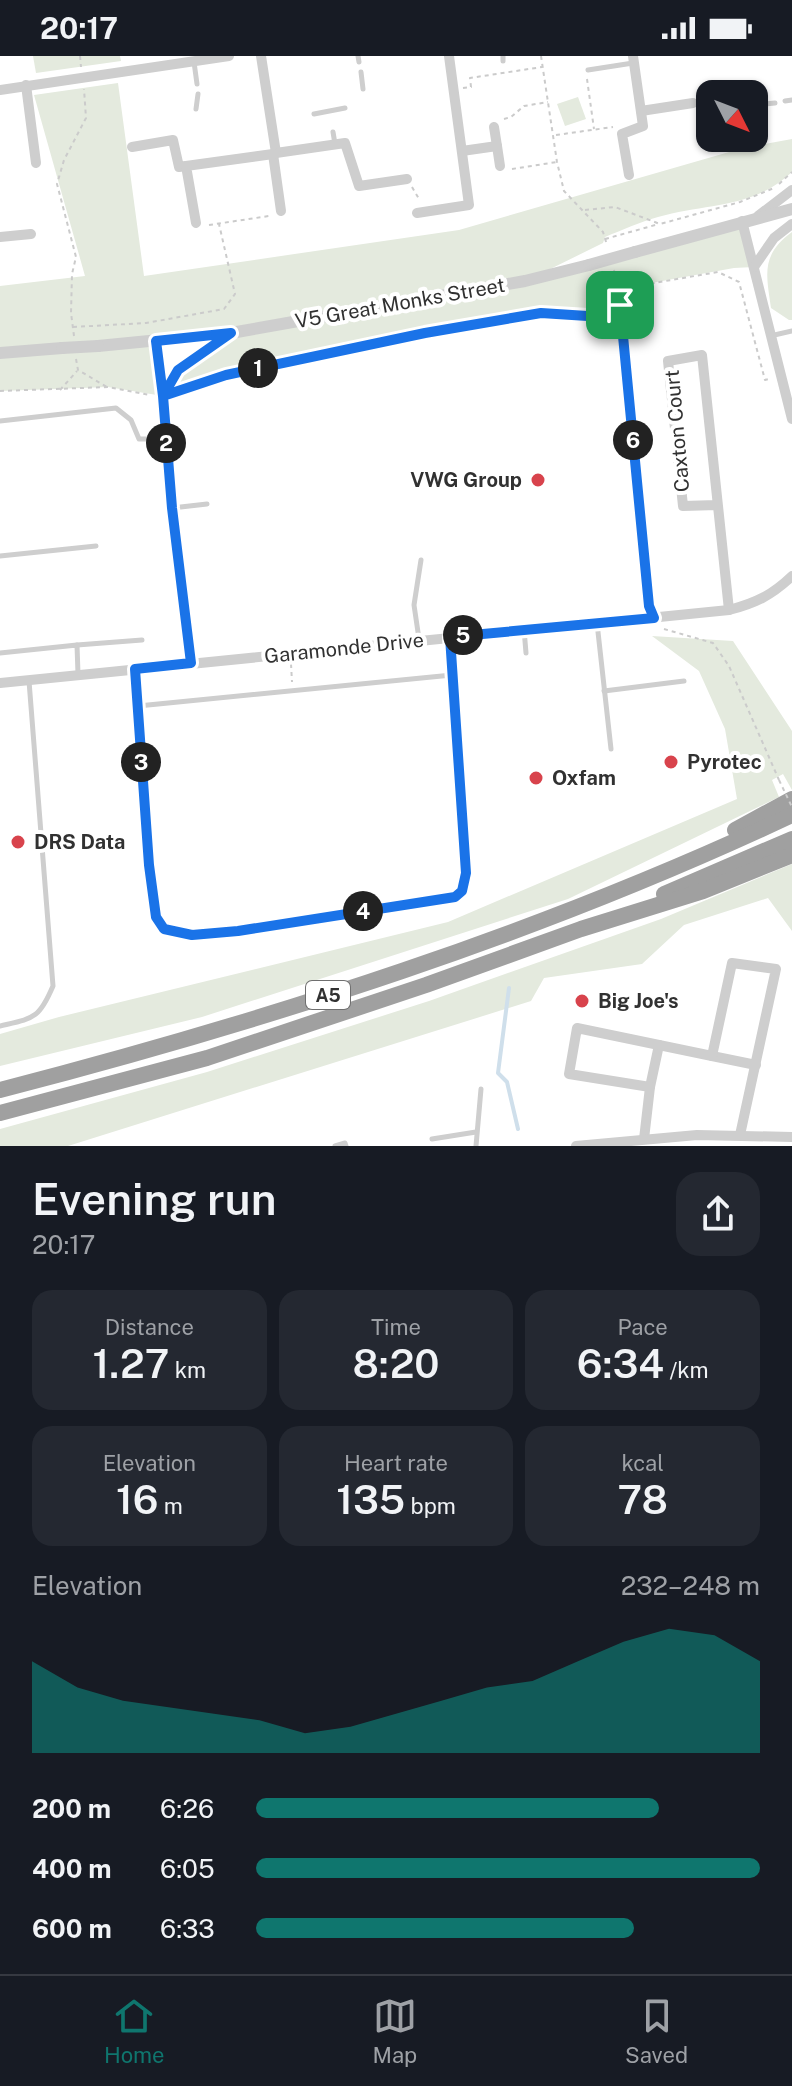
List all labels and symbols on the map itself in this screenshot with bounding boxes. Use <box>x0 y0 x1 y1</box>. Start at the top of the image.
north arrow <box>696 80 768 152</box>
pin <box>586 271 654 339</box>
street label: V5 Great Monks Street <box>293 273 507 333</box>
pin: 1 <box>238 348 278 388</box>
street label: Caxton Court <box>660 369 694 493</box>
pin: 6 <box>613 420 653 460</box>
pin: 2 <box>146 423 186 463</box>
place label: VWG Group <box>410 468 522 492</box>
marker: VWG Group <box>529 471 547 489</box>
pin: 5 <box>443 615 483 655</box>
street label: Garamonde Drive <box>263 628 425 668</box>
pin: 3 <box>121 742 161 782</box>
place label: Pyrotec <box>687 750 762 774</box>
marker: Pyrotec <box>662 753 680 771</box>
place label: Oxfam <box>552 766 616 790</box>
marker: Oxfam <box>527 769 545 787</box>
place label: DRS Data <box>34 830 125 854</box>
marker: DRS Data <box>9 833 27 851</box>
pin: 4 <box>343 891 383 931</box>
road number: A5 <box>306 981 350 1009</box>
place label: Big Joe's <box>598 989 678 1013</box>
marker: Big Joe's <box>573 992 591 1010</box>

